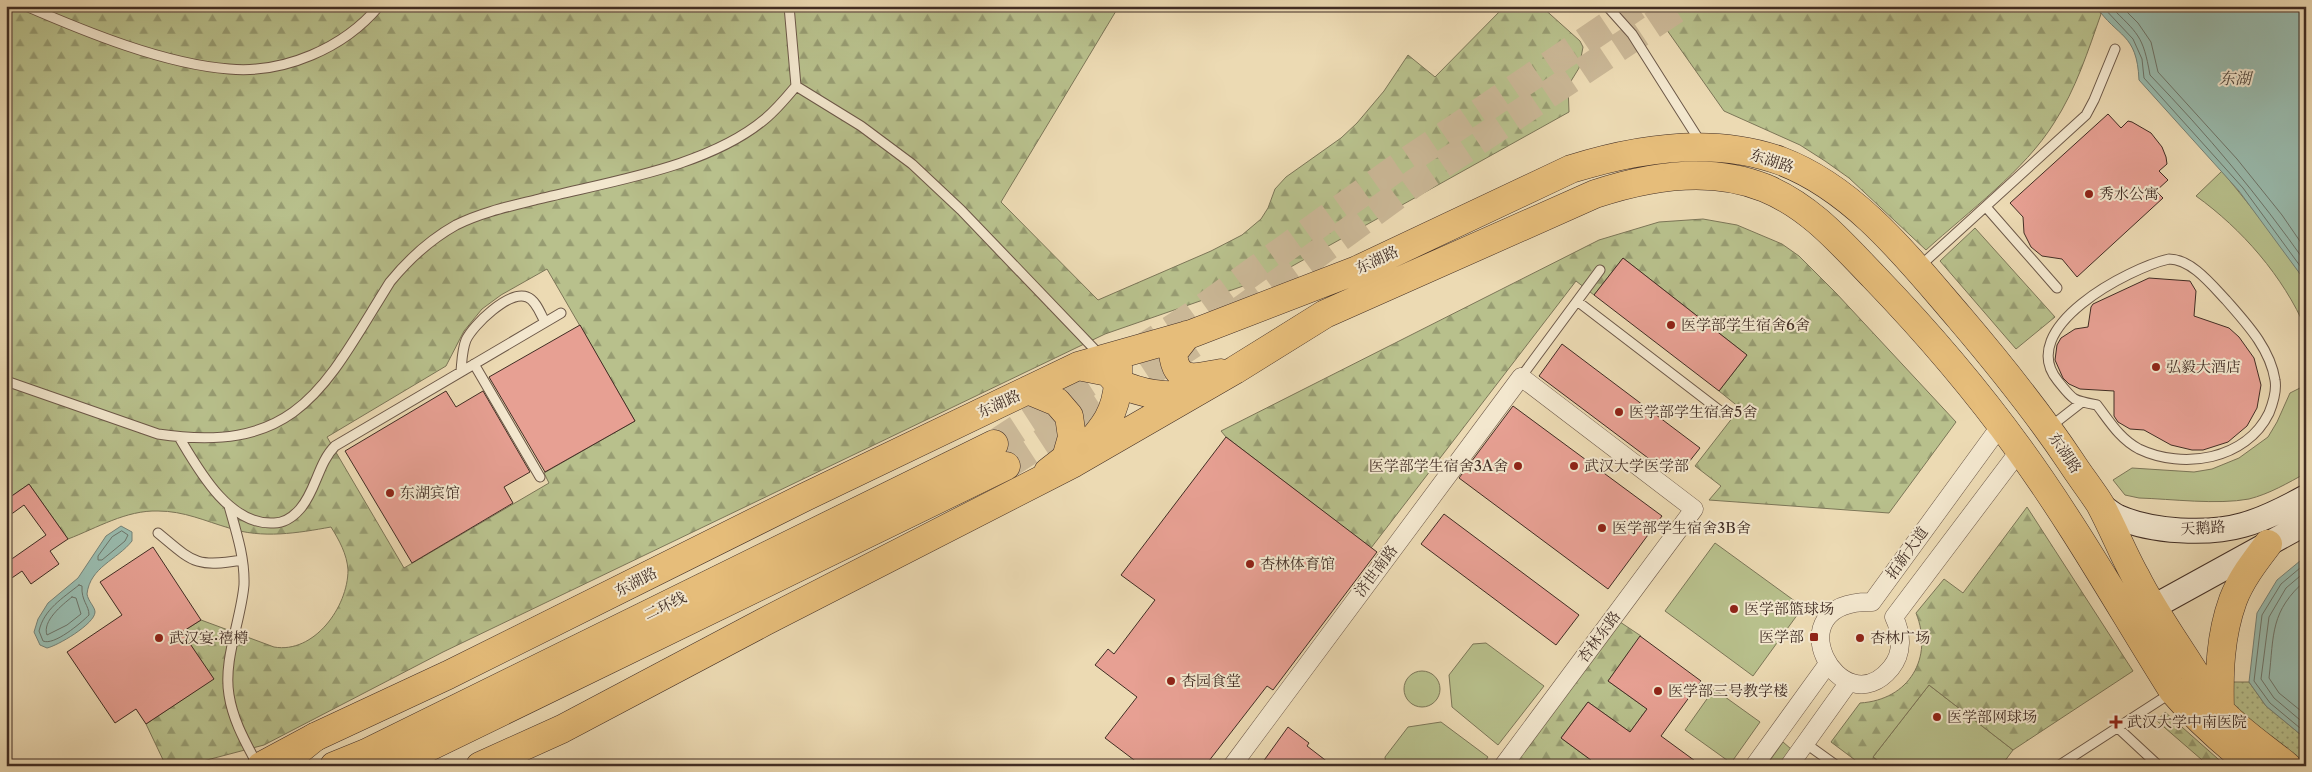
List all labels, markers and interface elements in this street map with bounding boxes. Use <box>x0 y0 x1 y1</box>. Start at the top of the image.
water label: 东湖 <box>2219 68 2254 88</box>
street label: 东湖路 <box>1748 145 1796 177</box>
place label: 秀水公寓 <box>2099 184 2159 203</box>
marker: 秀水公寓 <box>2083 188 2095 200</box>
street label: 东湖路 <box>1352 241 1401 278</box>
place label: 医学部学生宿舍6舍 <box>1681 315 1810 334</box>
marker: 医学部学生宿舍6舍 <box>1665 319 1677 331</box>
place label: 弘毅大酒店 <box>2166 357 2241 376</box>
marker: 弘毅大酒店 <box>2150 361 2162 373</box>
street label: 东湖路 <box>974 385 1023 422</box>
place label: 医学部学生宿舍5舍 <box>1629 402 1757 421</box>
marker: 医学部学生宿舍5舍 <box>1613 406 1625 418</box>
street label: 东湖路 <box>2045 429 2086 477</box>
place label: 医学部学生宿舍3A舍 <box>1369 456 1508 475</box>
place label: 武汉大学医学部 <box>1584 456 1689 475</box>
marker: 医学部学生宿舍3A舍 <box>1512 460 1524 472</box>
marker: 武汉大学医学部 <box>1568 460 1580 472</box>
place label: 东湖宾馆 <box>400 483 460 502</box>
marker: 东湖宾馆 <box>384 487 396 499</box>
street label: 天鹅路 <box>2180 517 2226 538</box>
place label: 医学部学生宿舍3B舍 <box>1612 518 1751 537</box>
marker: 医学部学生宿舍3B舍 <box>1596 522 1608 534</box>
street label: 拓新大道 <box>1881 523 1932 583</box>
street label: 济世南路 <box>1350 541 1401 600</box>
place label: 杏林体育馆 <box>1260 554 1335 573</box>
marker: 杏林体育馆 <box>1244 558 1256 570</box>
street label: 东湖路 <box>611 563 660 600</box>
street label: 二环线 <box>640 587 689 624</box>
place label: 医学部篮球场 <box>1744 599 1834 618</box>
marker: 医学部篮球场 <box>1728 603 1740 615</box>
street label: 杏林东路 <box>1573 607 1624 666</box>
place label: 医学部 <box>1759 627 1804 646</box>
place label: 武汉宴·禧樽 <box>169 628 248 647</box>
place label: 杏林广场 <box>1870 628 1930 647</box>
marker: 医学部 <box>1808 631 1820 643</box>
marker: 武汉宴·禧樽 <box>153 632 165 644</box>
marker: 杏林广场 <box>1854 632 1866 644</box>
place label: 杏园食堂 <box>1181 671 1241 690</box>
marker: 杏园食堂 <box>1165 675 1177 687</box>
place label: 医学部三号教学楼 <box>1668 681 1788 700</box>
marker: 医学部三号教学楼 <box>1652 685 1664 697</box>
place label: 医学部网球场 <box>1947 707 2037 726</box>
marker: 医学部网球场 <box>1931 711 1943 723</box>
place label: 武汉大学中南医院 <box>2127 712 2247 731</box>
marker: 武汉大学中南医院 <box>2109 715 2123 729</box>

